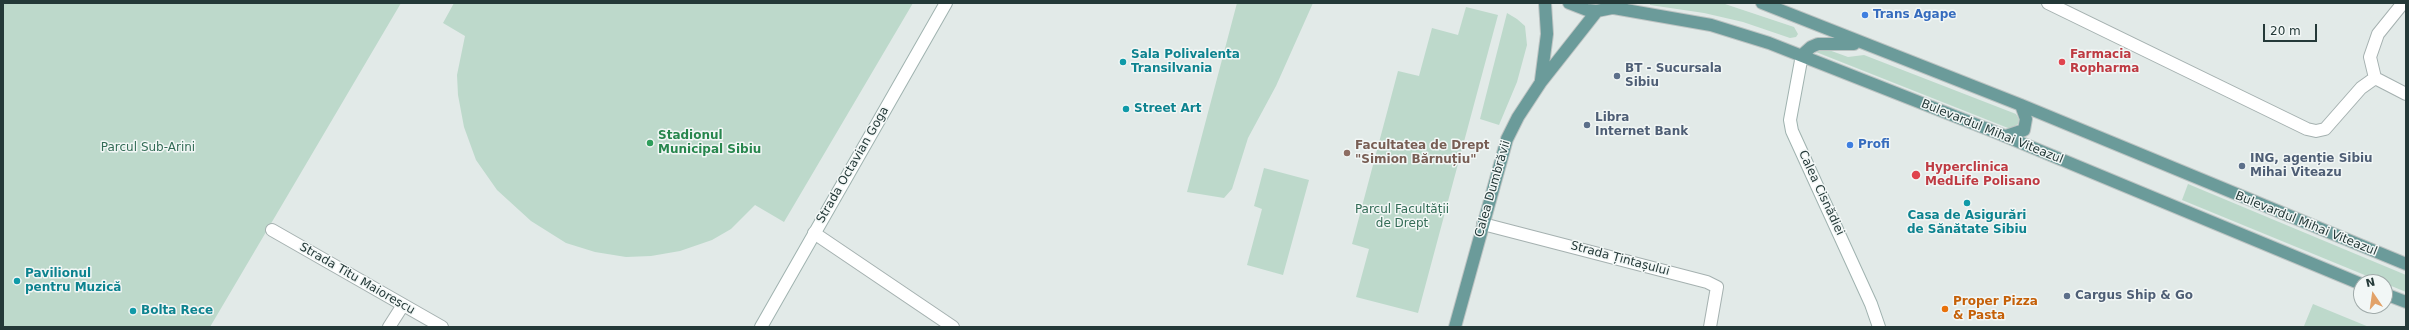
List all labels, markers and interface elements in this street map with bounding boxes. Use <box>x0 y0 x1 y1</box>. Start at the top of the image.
place label: Trans Agape <box>1873 8 1956 22</box>
marker: Trans Agape <box>1860 10 1870 20</box>
scale bar <box>2265 16 2319 42</box>
text: 20 m <box>2270 24 2301 38</box>
place label: Sala Polivalenta Transilvania <box>1131 48 1240 76</box>
place label: Farmacia Ropharma <box>2070 48 2139 76</box>
marker: Sala Polivalenta Transilvania <box>1118 57 1128 67</box>
marker: Farmacia Ropharma <box>2057 57 2067 67</box>
place label: BT - Sucursala Sibiu <box>1625 62 1722 90</box>
marker: BT - Sucursala Sibiu <box>1612 71 1622 81</box>
street label: Bulevardul Mihai Viteazul <box>1919 97 2065 167</box>
place label: Street Art <box>1134 102 1201 116</box>
street label: Strada Octavian Goga <box>814 104 892 226</box>
marker: Street Art <box>1121 104 1131 114</box>
place label: Libra Internet Bank <box>1595 111 1688 139</box>
marker: Libra Internet Bank <box>1582 120 1592 130</box>
place label: Stadionul Municipal Sibiu <box>658 129 761 157</box>
marker: Stadionul Municipal Sibiu <box>645 138 655 148</box>
place label: Profi <box>1858 138 1890 152</box>
place label: Facultatea de Drept "Simion Bărnuțiu" <box>1355 139 1490 167</box>
street label: Calea Dumbrăvii <box>1472 139 1514 239</box>
marker: Profi <box>1845 140 1855 150</box>
park label: Parcul Sub-Arini <box>101 141 195 155</box>
marker: Facultatea de Drept "Simion Bărnuțiu" <box>1342 148 1352 158</box>
street label: Calea Cisnădiei <box>1795 148 1847 238</box>
place label: ING, agenție Sibiu Mihai Viteazu <box>2250 152 2373 180</box>
place label: Hyperclinica MedLife Polisano <box>1925 161 2040 189</box>
marker: ING, agenție Sibiu Mihai Viteazu <box>2237 161 2247 171</box>
marker: Hyperclinica MedLife Polisano <box>1910 169 1922 181</box>
street label: Bulevardul Mihai Viteazul <box>2233 189 2379 259</box>
marker: Casa de Asigurări de Sănătate Sibiu <box>1962 198 1972 208</box>
park label: Parcul Facultății de Drept <box>1355 203 1449 231</box>
place label: Casa de Asigurări de Sănătate Sibiu <box>1907 209 2027 237</box>
street label: Strada Țintașului <box>1569 239 1671 279</box>
street label: Strada Titu Maiorescu <box>297 240 417 318</box>
place label: Pavilionul pentru Muzică <box>25 267 121 295</box>
north arrow <box>2353 274 2393 314</box>
text: N <box>2364 275 2376 290</box>
marker: Pavilionul pentru Muzică <box>12 276 22 286</box>
place label: Cargus Ship & Go <box>2075 289 2193 303</box>
marker: Cargus Ship & Go <box>2062 291 2072 301</box>
place label: Proper Pizza & Pasta <box>1953 295 2038 323</box>
place label: Bolta Rece <box>141 304 213 318</box>
marker: Proper Pizza & Pasta <box>1940 304 1950 314</box>
marker: Bolta Rece <box>128 306 138 316</box>

